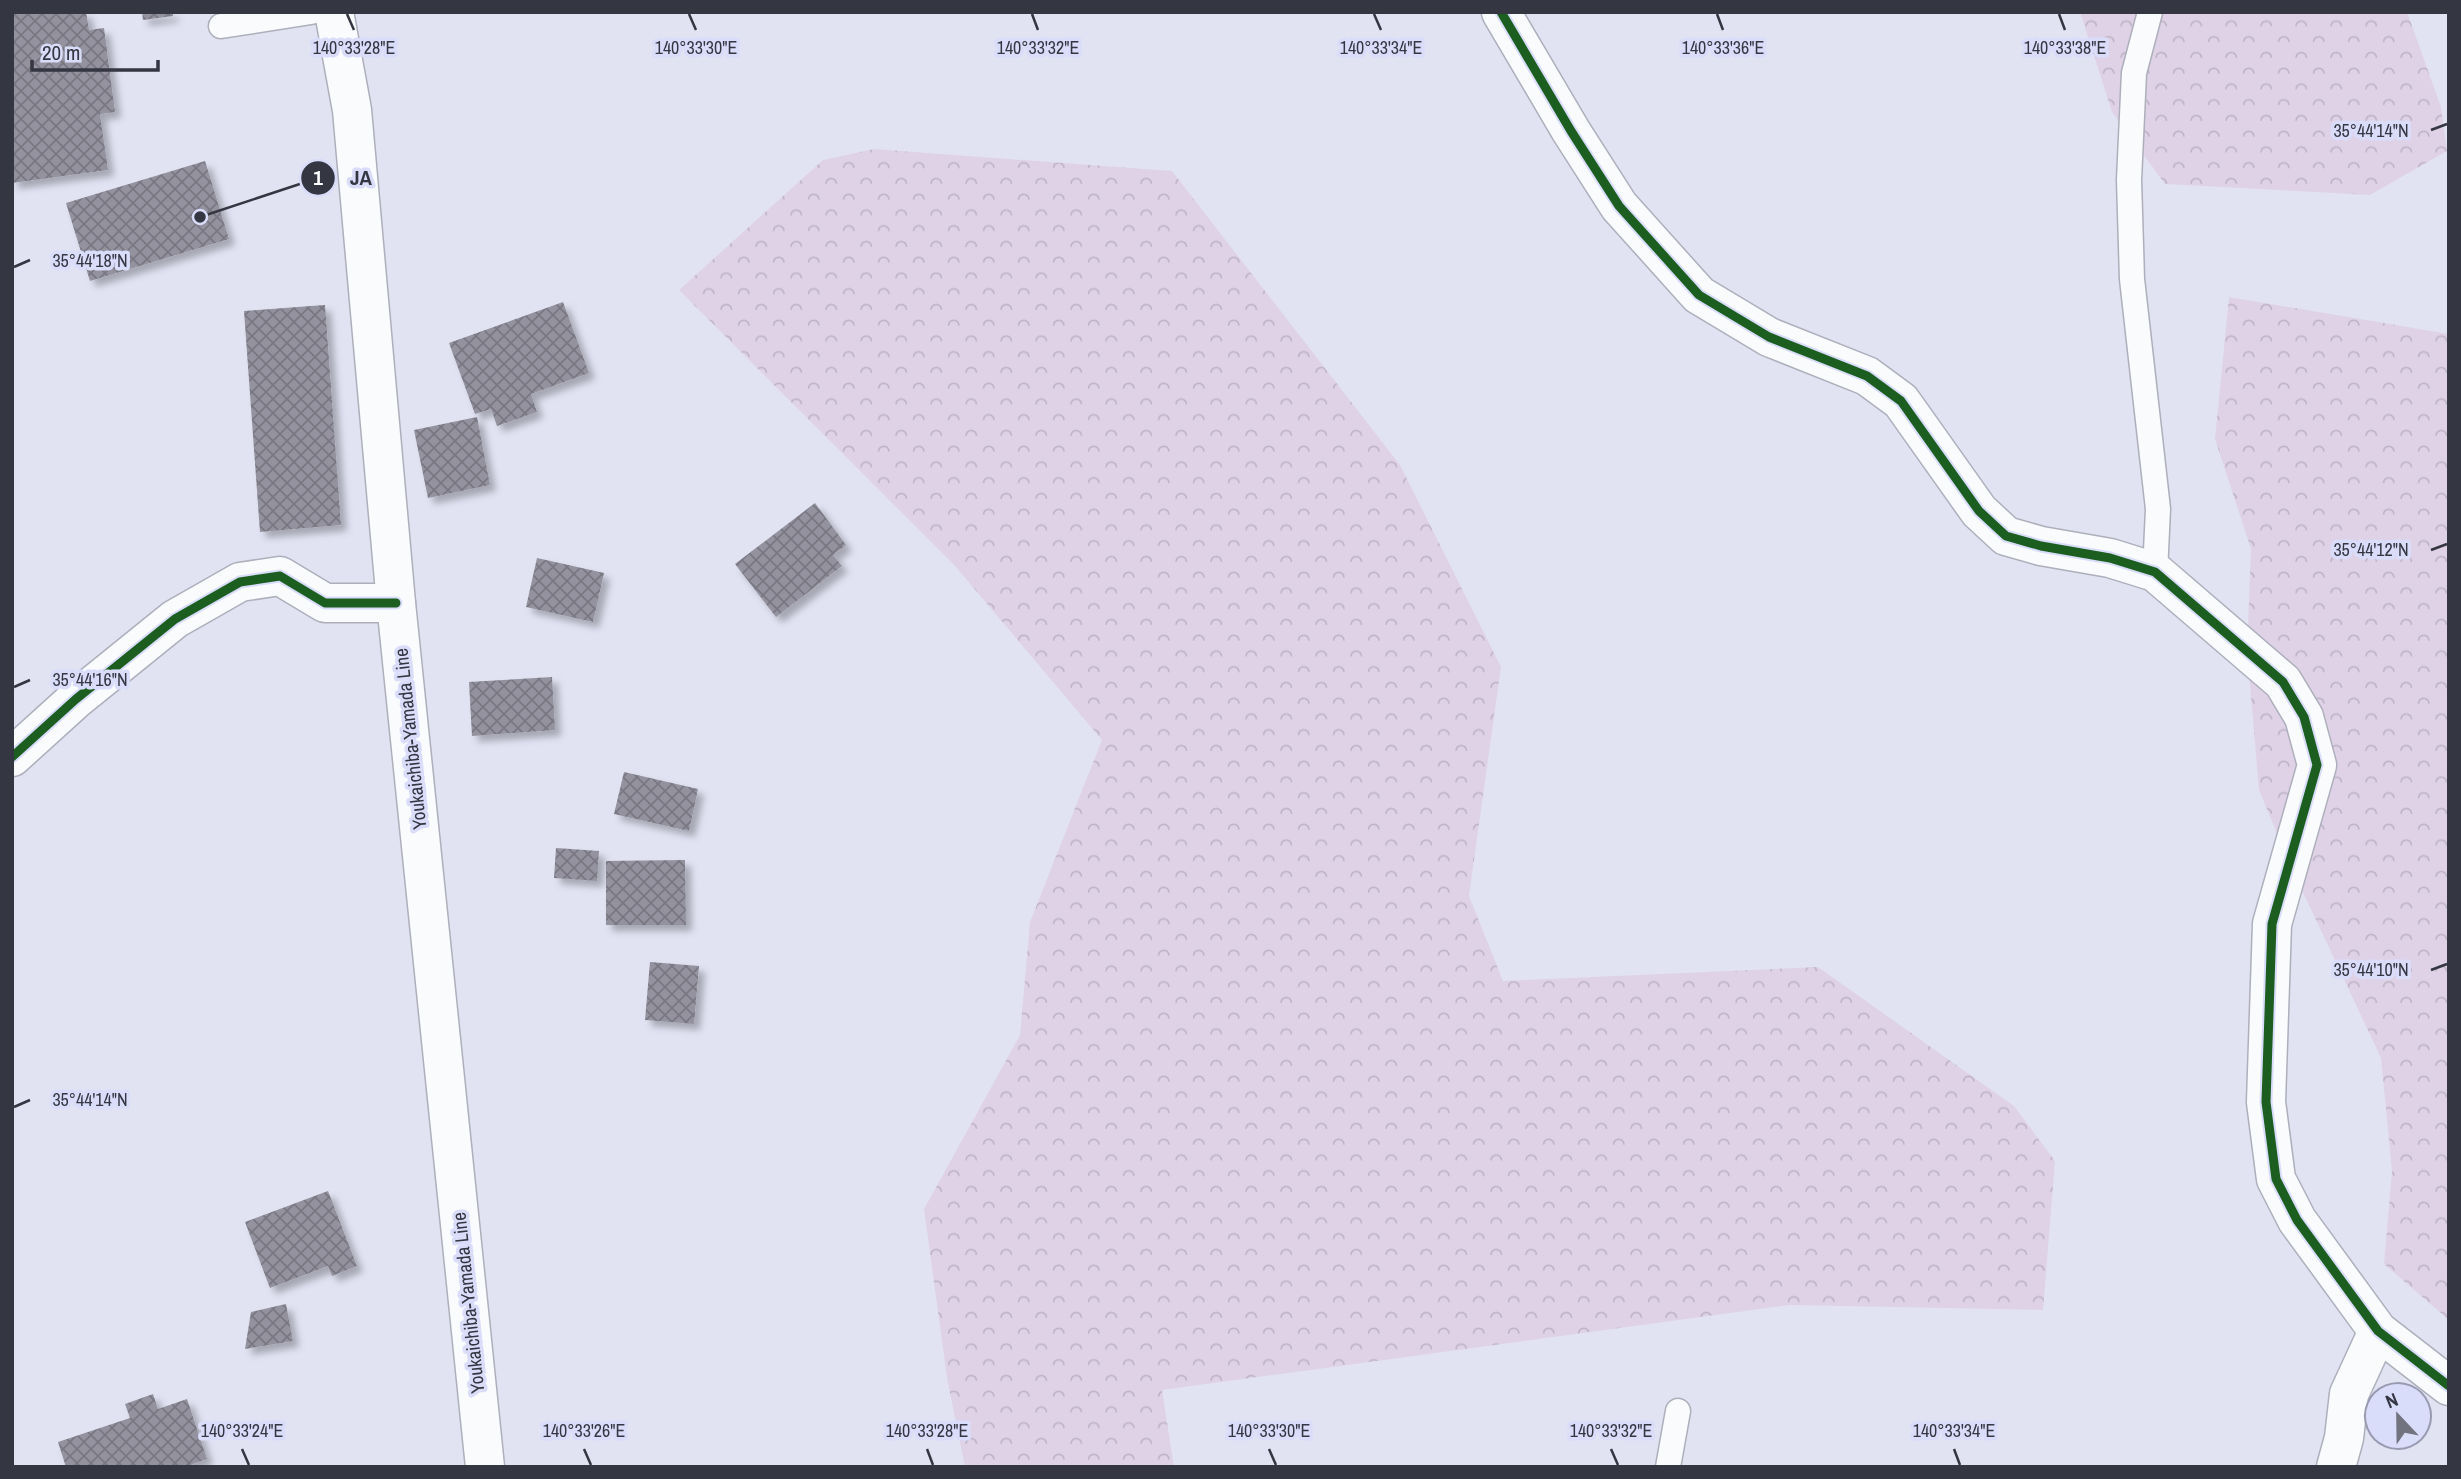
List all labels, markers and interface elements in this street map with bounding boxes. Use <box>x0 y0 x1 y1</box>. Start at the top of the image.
scale bar <box>32 28 158 72</box>
text: 140°33'28"E <box>313 35 395 60</box>
text: 140°33'30"E <box>655 35 737 60</box>
text: 140°33'32"E <box>997 35 1079 60</box>
text: 140°33'34"E <box>1340 35 1422 60</box>
text: 140°33'36"E <box>1682 35 1764 60</box>
text: 140°33'38"E <box>2024 35 2106 60</box>
text: 20 m <box>42 38 80 67</box>
text: 35°44'14"N <box>2333 118 2409 143</box>
callout: JA <box>301 157 386 199</box>
text: 1 <box>313 163 323 192</box>
text: JA <box>350 163 373 192</box>
text: 35°44'18"N <box>52 248 128 273</box>
text: 35°44'12"N <box>2333 537 2409 562</box>
street label: Youkaichiba-Yamada Line <box>388 647 432 831</box>
text: 35°44'16"N <box>52 667 128 692</box>
text: 35°44'10"N <box>2333 957 2409 982</box>
text: 35°44'14"N <box>52 1087 128 1112</box>
street label: Youkaichiba-Yamada Line <box>446 1211 490 1395</box>
north arrow <box>2363 1381 2433 1451</box>
text: N <box>2382 1386 2402 1414</box>
text: 140°33'24"E <box>201 1418 283 1443</box>
text: 140°33'26"E <box>543 1418 625 1443</box>
text: 140°33'28"E <box>886 1418 968 1443</box>
text: 140°33'30"E <box>1228 1418 1310 1443</box>
text: 140°33'32"E <box>1570 1418 1652 1443</box>
text: 140°33'34"E <box>1913 1418 1995 1443</box>

